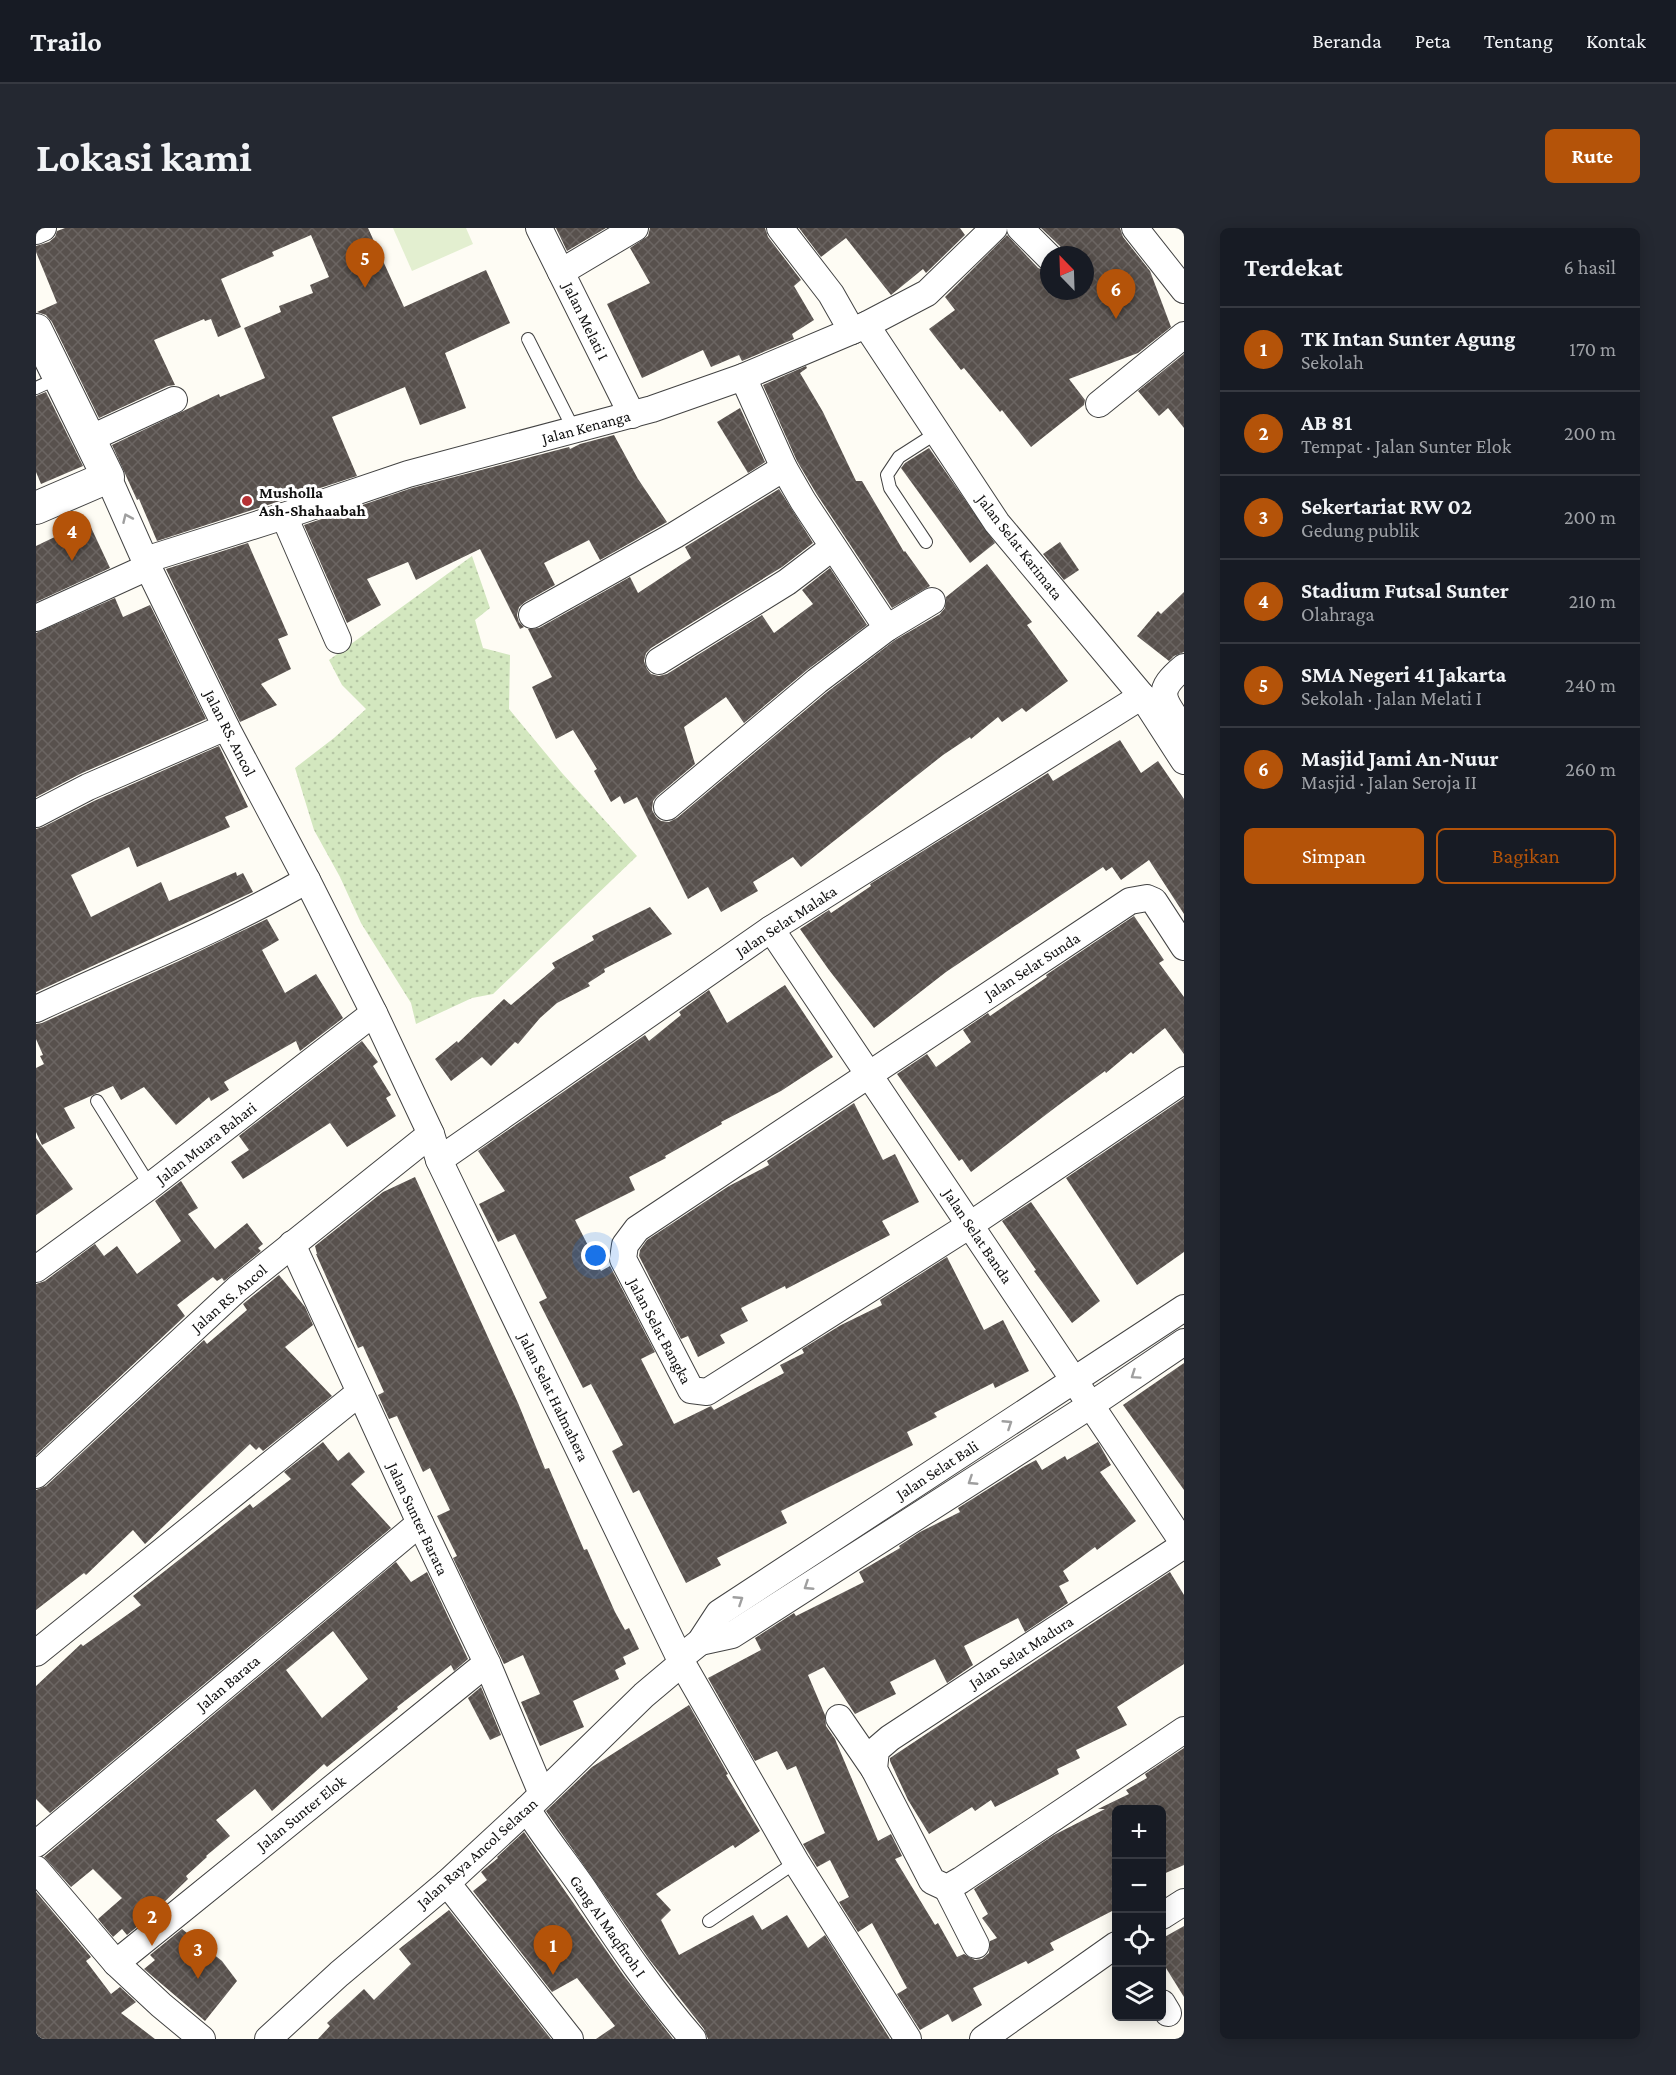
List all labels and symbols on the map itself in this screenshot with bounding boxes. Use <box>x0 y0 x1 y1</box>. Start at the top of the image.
pin: 5 <box>346 238 384 288</box>
north arrow <box>1040 246 1094 300</box>
pin: 6 <box>1096 270 1136 319</box>
street label: Jalan Melati I <box>558 277 612 363</box>
street label: Jalan Kenanga <box>538 407 633 448</box>
place label: Musholla Ash-Shahaabah <box>258 484 366 519</box>
street label: Jalan Selat Karimata <box>972 489 1067 604</box>
marker: Musholla Ash-Shahaabah <box>240 494 254 508</box>
pin: 4 <box>52 512 92 561</box>
one-way arrow <box>122 514 134 525</box>
street label: Jalan RS. Ancol <box>199 685 259 779</box>
street label: Jalan Selat Malaka <box>731 882 841 962</box>
street label: Jalan Selat Sunda <box>980 929 1084 1005</box>
street label: Jalan Muara Bahari <box>151 1099 260 1189</box>
street label: Jalan Selat Banda <box>938 1184 1016 1288</box>
your location <box>581 1241 610 1270</box>
street label: Jalan RS. Ancol <box>186 1261 271 1337</box>
street label: Jalan Selat Bangka <box>623 1273 695 1388</box>
street label: Jalan Selat Halmahera <box>514 1328 593 1465</box>
one-way arrow <box>1131 1368 1142 1379</box>
one-way arrow <box>1001 1421 1012 1432</box>
street label: Jalan Selat Bali <box>891 1437 982 1505</box>
street label: Jalan Sunter Barata <box>383 1458 452 1579</box>
one-way arrow <box>968 1474 979 1485</box>
one-way arrow <box>804 1579 814 1591</box>
one-way arrow <box>732 1596 743 1607</box>
street label: Jalan Selat Madura <box>964 1612 1077 1694</box>
street label: Jalan Barata <box>192 1651 264 1716</box>
street label: Jalan Sunter Elok <box>252 1772 350 1856</box>
street label: Jalan Raya Ancol Selatan <box>412 1794 542 1914</box>
street label: Gang Al Maqfiroh I <box>566 1872 650 1981</box>
pin: 2 <box>132 1896 172 1946</box>
pin: 1 <box>534 1926 572 1975</box>
pin: 3 <box>178 1930 218 1979</box>

